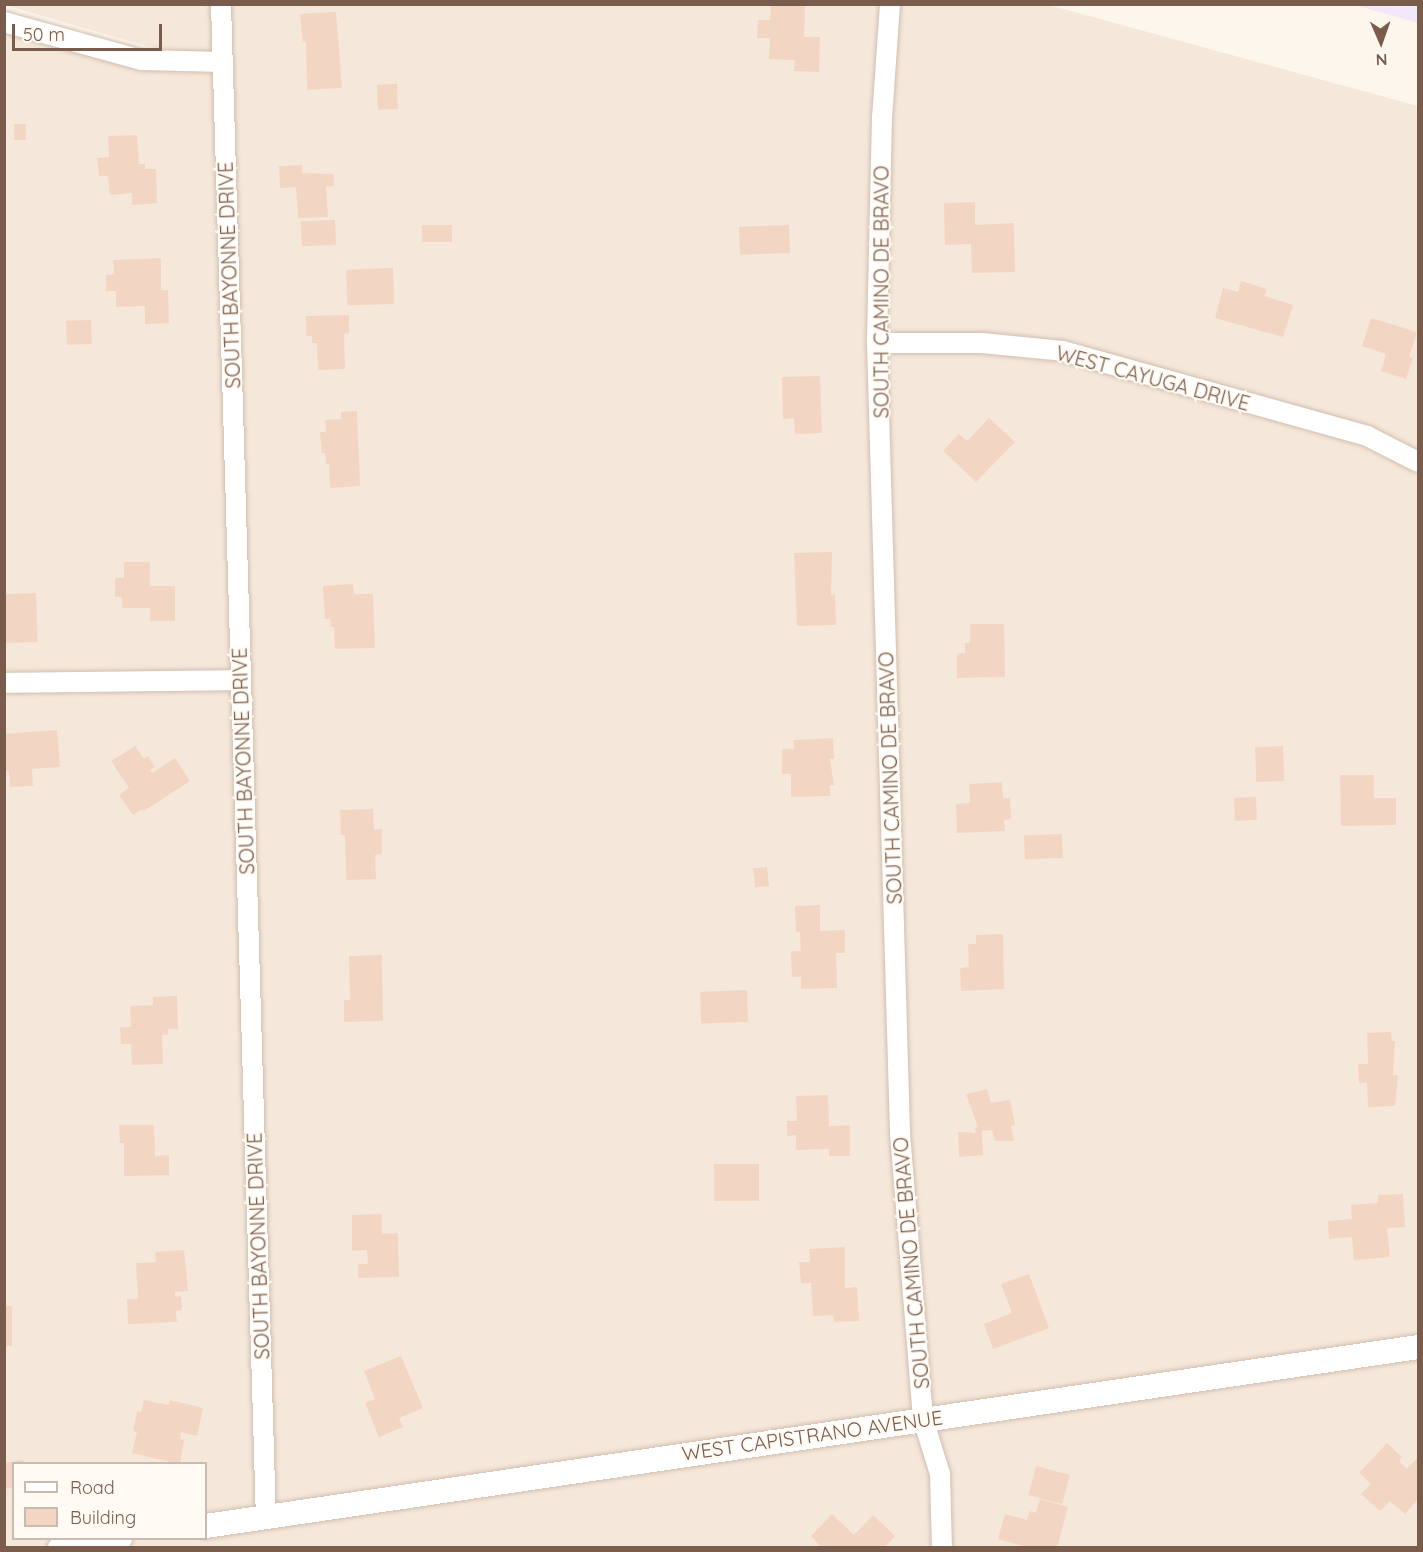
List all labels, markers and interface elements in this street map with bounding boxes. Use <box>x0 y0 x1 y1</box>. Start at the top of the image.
scale bar <box>15 12 165 50</box>
north arrow <box>1351 12 1411 72</box>
text: 50 m <box>23 23 65 46</box>
text: N <box>1375 50 1388 70</box>
street label: SOUTH BAYONNE DRIVE <box>213 161 245 389</box>
street label: SOUTH CAMINO DE BRAVO <box>869 166 893 418</box>
street label: WEST CAYUGA DRIVE <box>1054 341 1252 415</box>
street label: SOUTH BAYONNE DRIVE <box>227 647 259 875</box>
street label: SOUTH CAMINO DE BRAVO <box>874 651 906 905</box>
street label: SOUTH BAYONNE DRIVE <box>242 1132 274 1360</box>
street label: SOUTH CAMINO DE BRAVO <box>888 1136 934 1390</box>
street label: WEST CAPISTRANO AVENUE <box>680 1405 944 1465</box>
legend <box>12 1462 207 1540</box>
text: Road <box>70 1476 115 1499</box>
text: Building <box>70 1506 136 1529</box>

